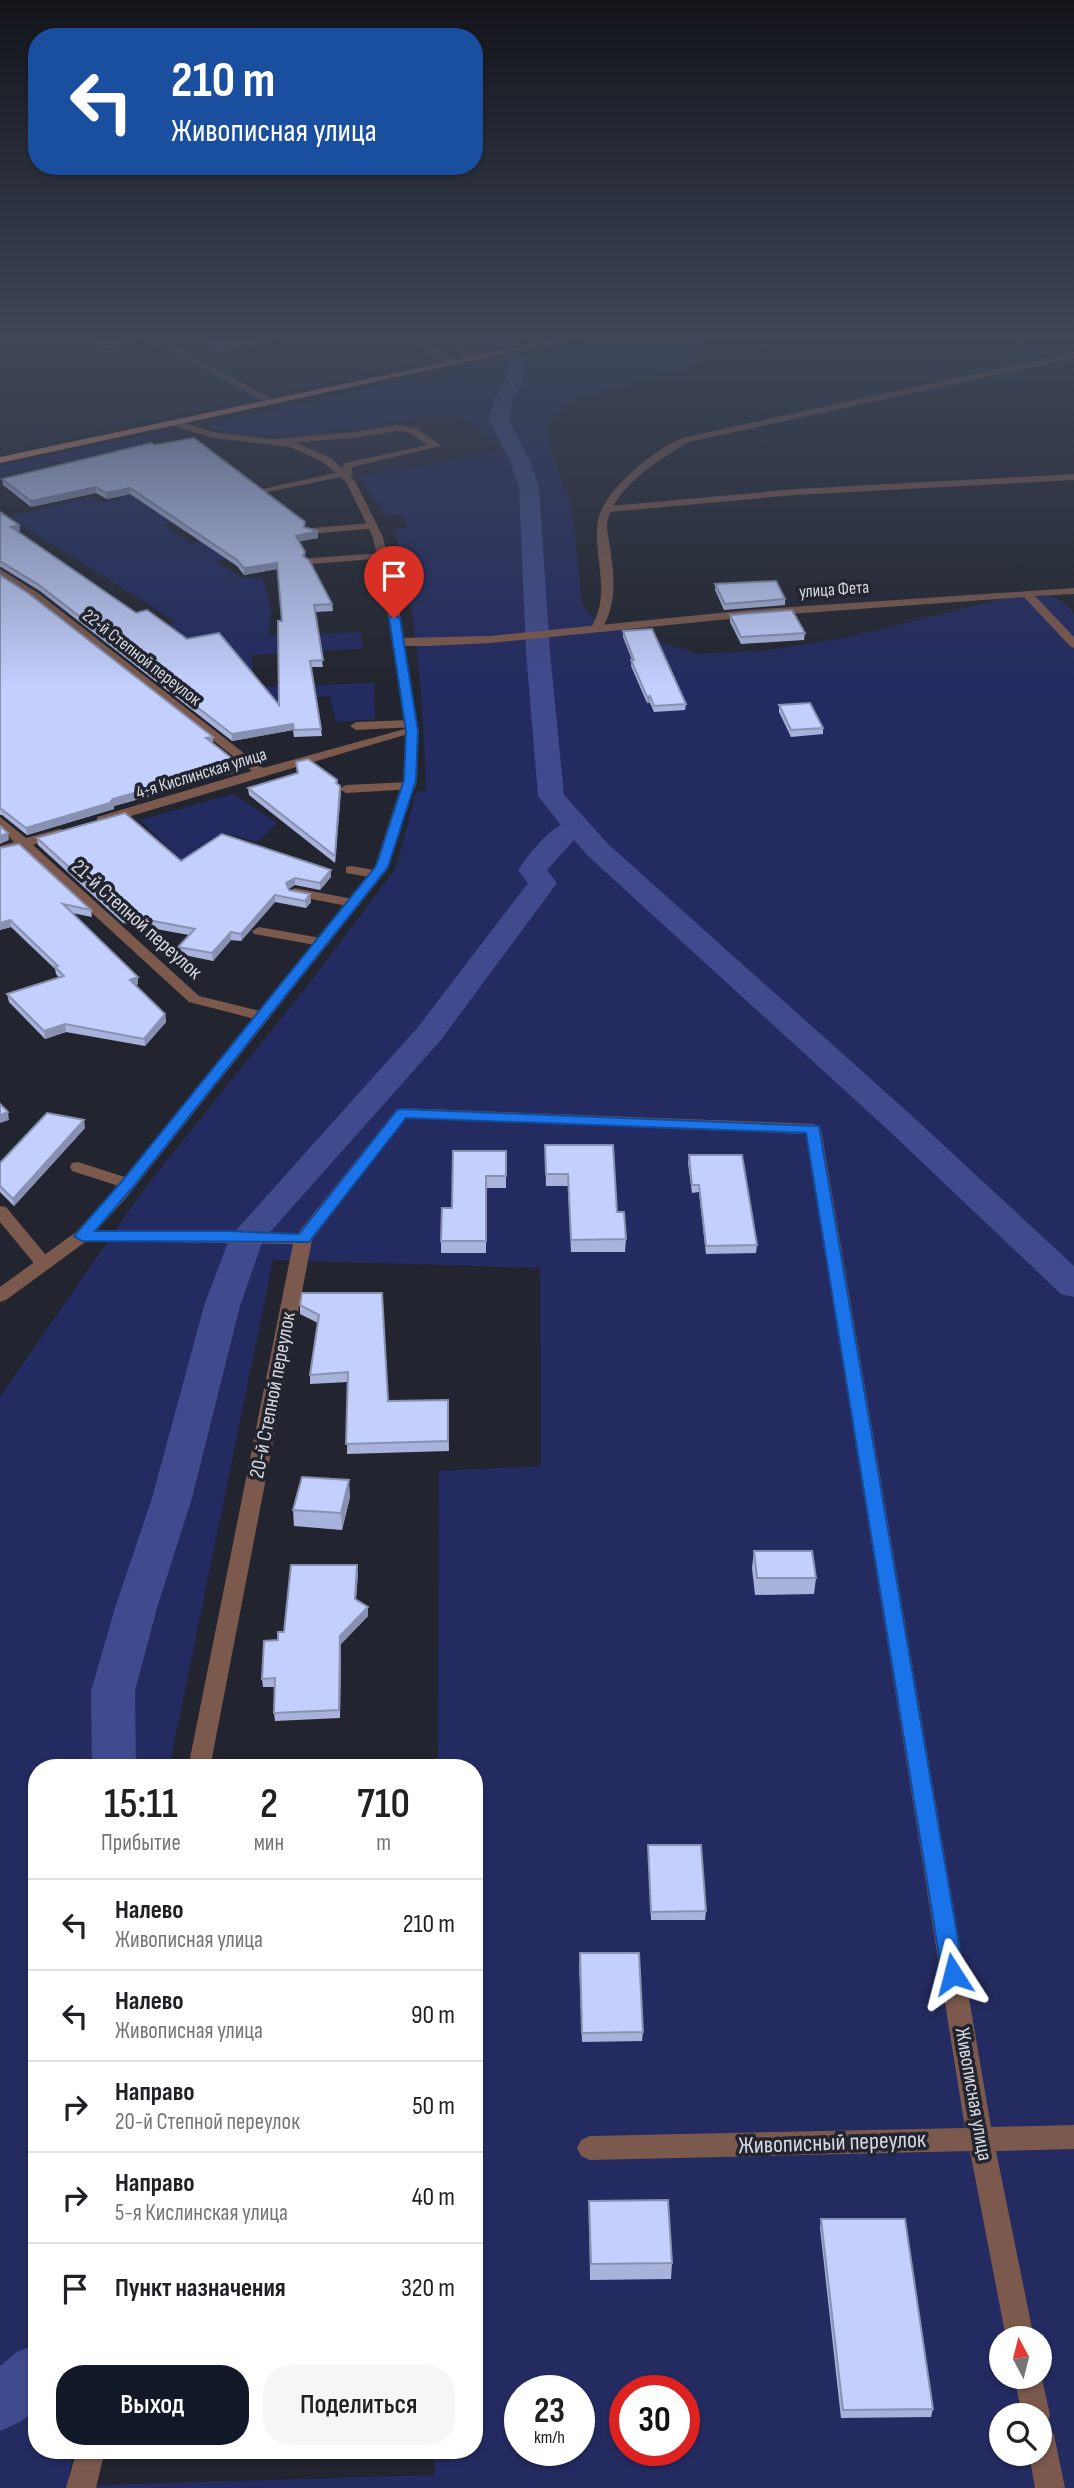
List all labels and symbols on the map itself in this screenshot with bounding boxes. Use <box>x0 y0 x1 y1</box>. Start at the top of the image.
pin <box>364 546 424 618</box>
street label: улица Фета <box>798 577 870 602</box>
street label: 22-й Степной переулок <box>78 605 205 710</box>
street label: 4-я Кислинская улица <box>133 744 269 803</box>
street label: 21-й Степной переулок <box>66 854 207 985</box>
street label: 20-й Степной переулок <box>244 1310 301 1480</box>
position arrow <box>916 1937 990 2011</box>
street label: Живописная улица <box>949 2025 998 2163</box>
street label: Живописный переулок <box>738 2125 927 2160</box>
north arrow <box>989 2326 1052 2389</box>
speed limit sign: 30 <box>609 2375 700 2466</box>

